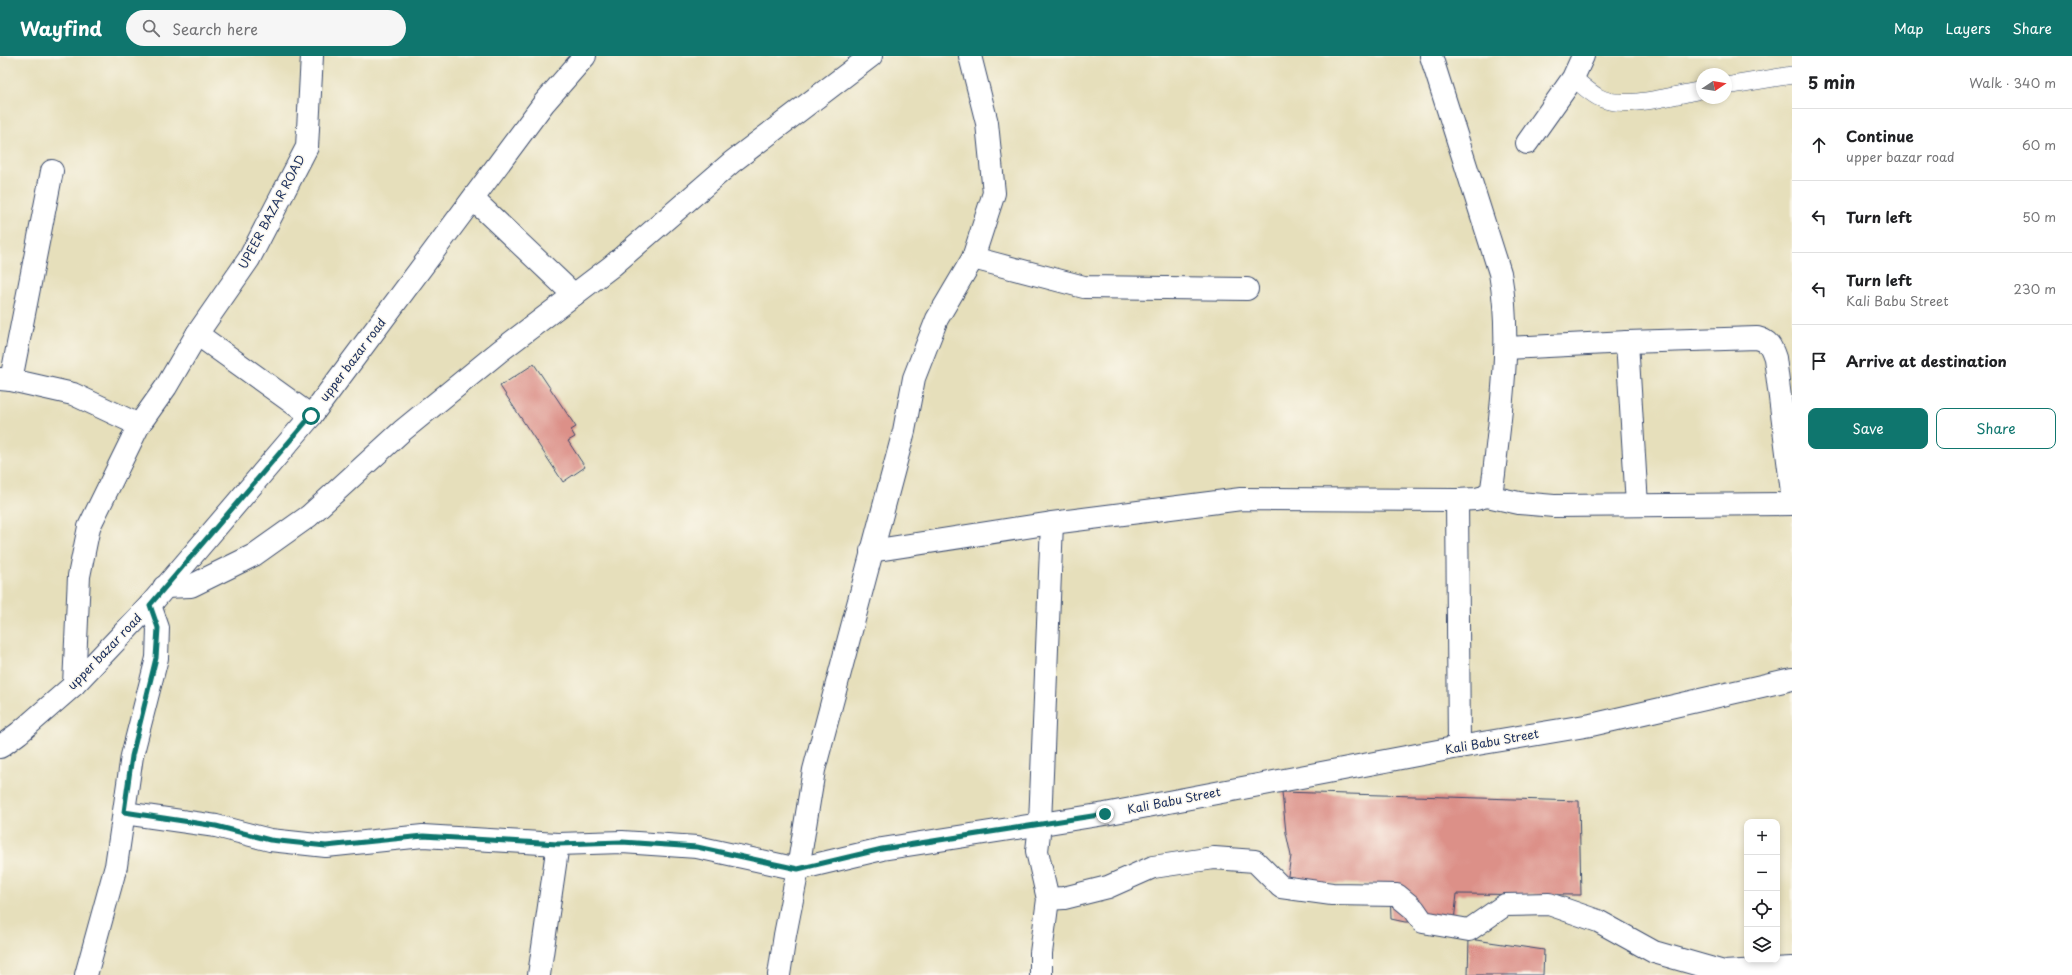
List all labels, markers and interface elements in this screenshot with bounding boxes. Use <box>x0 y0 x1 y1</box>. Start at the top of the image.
search box <box>126 10 406 46</box>
text: Wayfind <box>20 14 102 42</box>
icon: search <box>140 17 162 39</box>
text: Search here <box>172 17 258 40</box>
text: Map <box>1894 18 1924 39</box>
text: Layers <box>1946 18 1991 39</box>
text: Share <box>2013 18 2052 39</box>
north arrow <box>1696 68 1732 104</box>
text: 5 min <box>1808 69 1855 95</box>
text: Walk · 340 m <box>1969 73 2056 92</box>
text: Continue <box>1846 124 1914 147</box>
icon: ahead <box>1808 134 1830 156</box>
text: 60 m <box>2022 135 2056 154</box>
text: upper bazar road <box>1846 147 1955 166</box>
street label: UPEER BAZAR ROAD <box>233 151 309 272</box>
text: Turn left <box>1846 205 1912 228</box>
icon: left <box>1808 206 1830 228</box>
text: 50 m <box>2022 207 2056 226</box>
text: Turn left <box>1846 268 1912 291</box>
icon: left <box>1808 278 1830 300</box>
text: 230 m <box>2014 279 2056 298</box>
text: Kali Babu Street <box>1846 291 1949 310</box>
street label: upper bazar road <box>315 314 390 405</box>
text: Arrive at destination <box>1846 349 2007 372</box>
icon: arrive <box>1808 350 1830 372</box>
route start <box>302 407 320 425</box>
button: Save <box>1808 408 1928 449</box>
button: Share <box>1936 408 2056 449</box>
street label: upper bazar road <box>63 609 146 694</box>
street label: Kali Babu Street <box>1444 724 1540 758</box>
street label: Kali Babu Street <box>1126 782 1222 818</box>
route end <box>1096 805 1114 823</box>
map controls <box>1744 819 1780 963</box>
button: + <box>1744 819 1780 855</box>
button: − <box>1744 855 1780 891</box>
button: locate <box>1744 891 1780 927</box>
button: layers <box>1744 927 1780 963</box>

